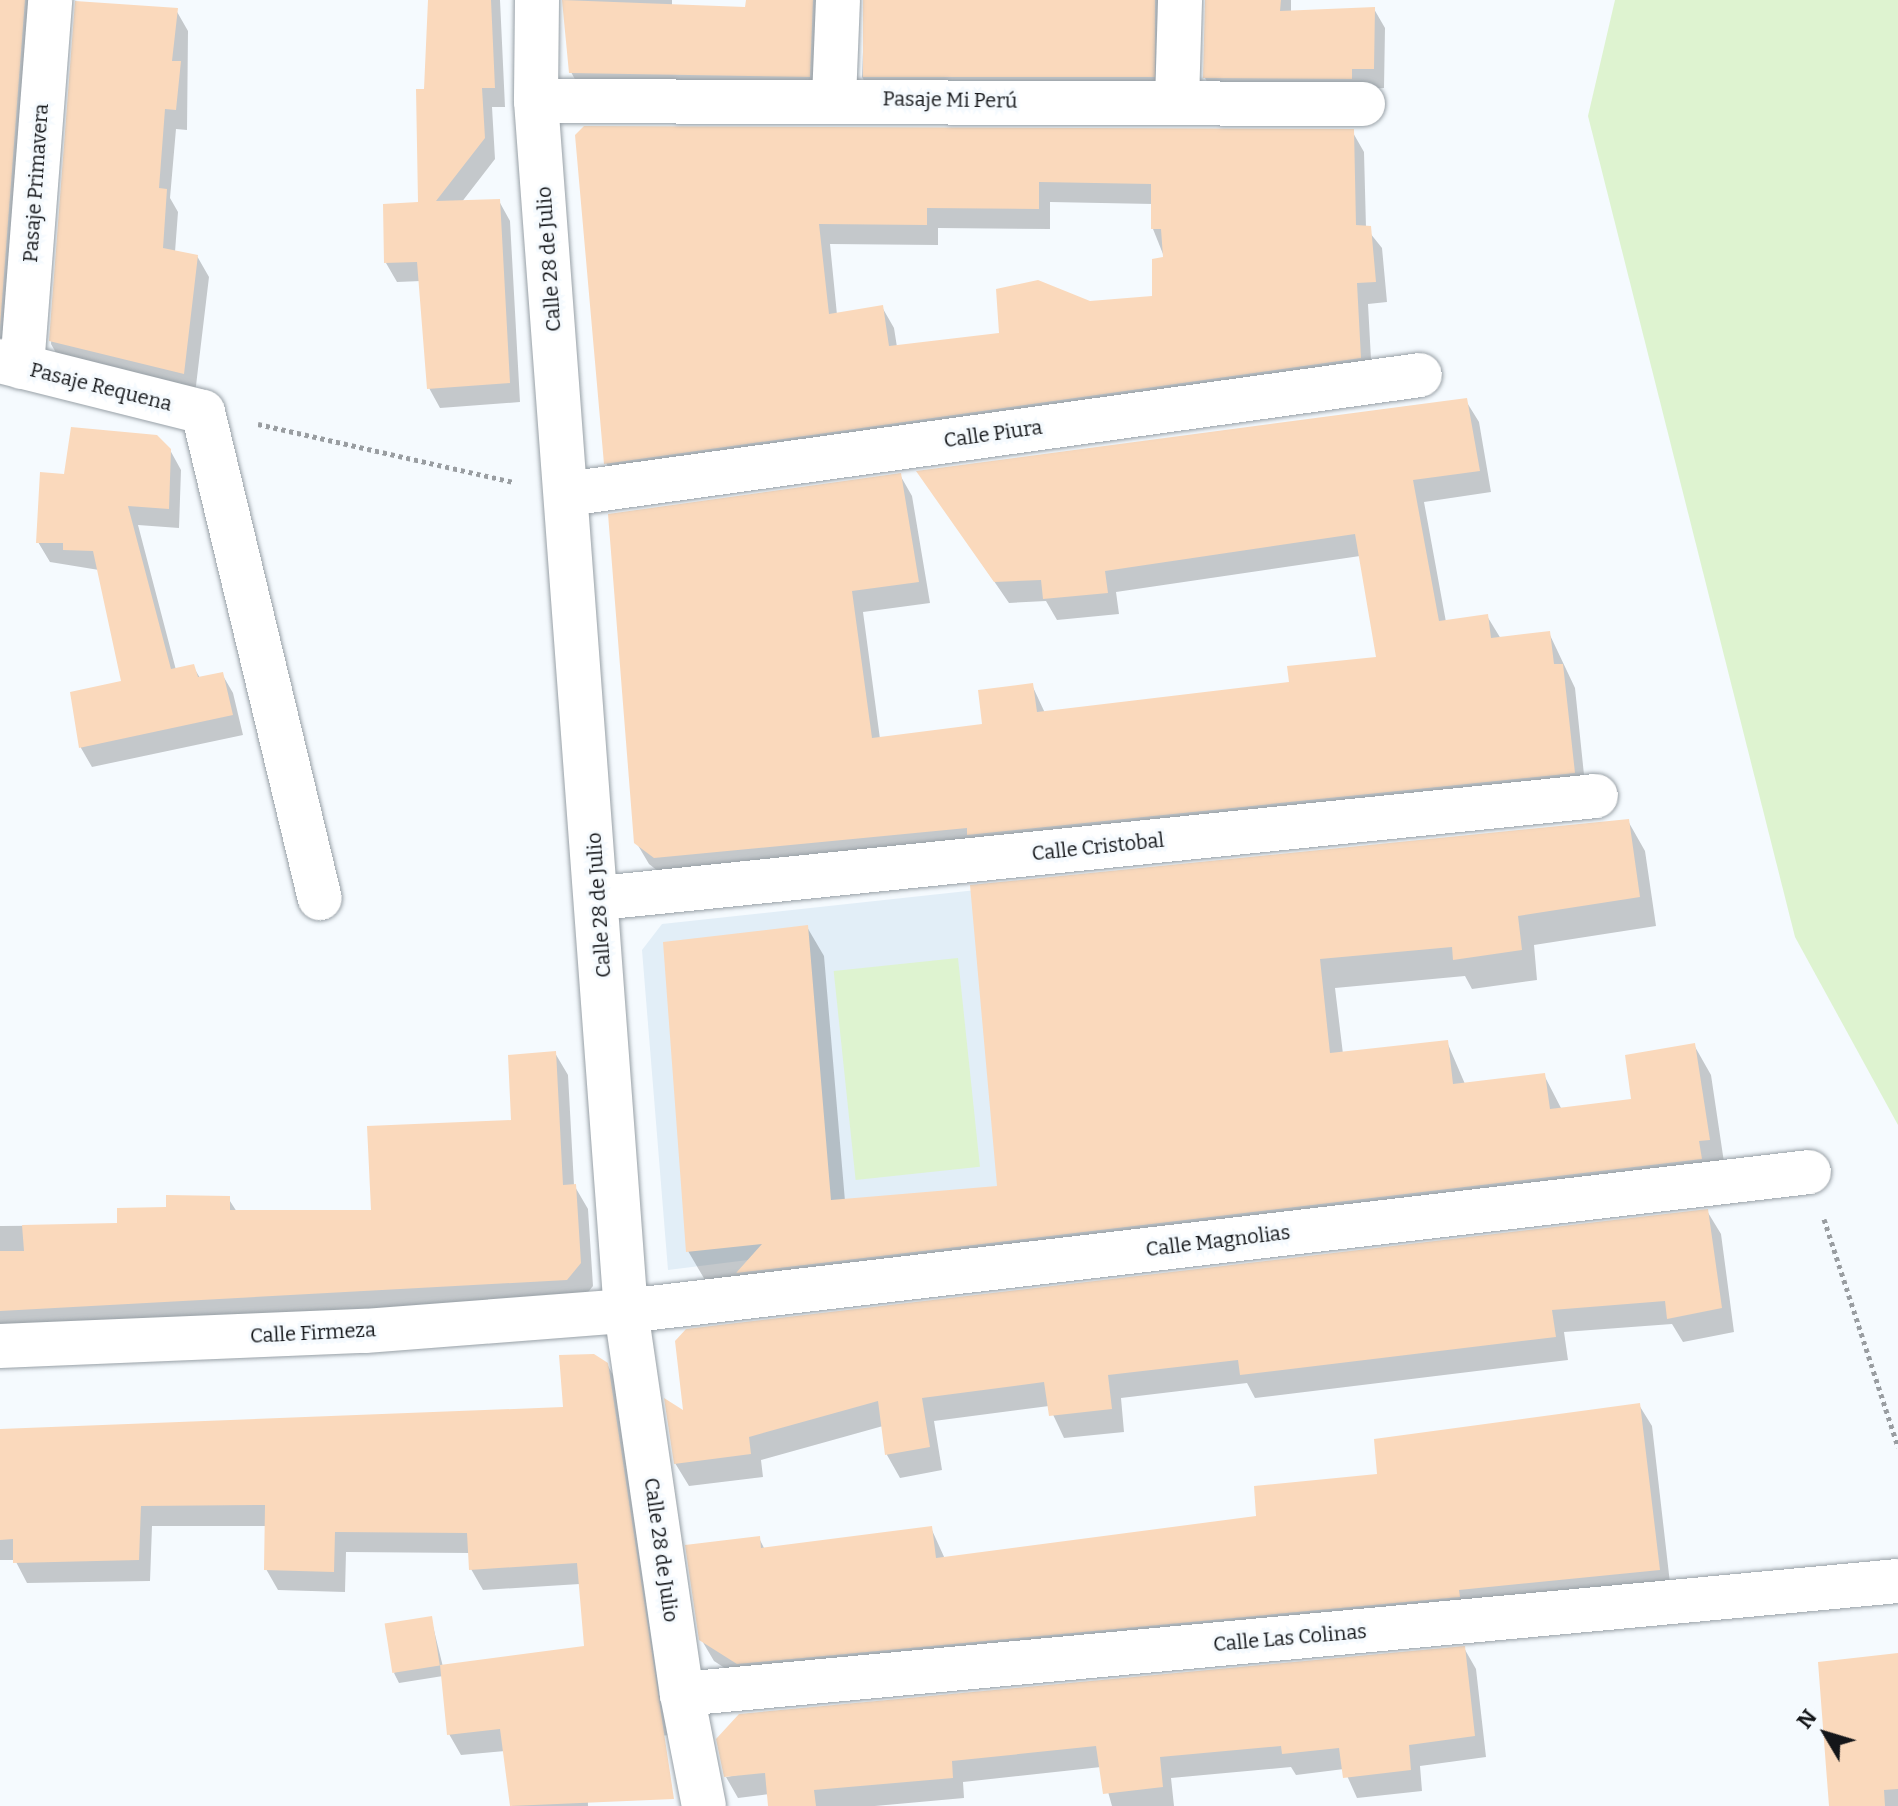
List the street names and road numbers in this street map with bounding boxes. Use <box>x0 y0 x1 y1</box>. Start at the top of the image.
street label: Pasaje Mi Perú <box>882 87 1018 113</box>
street label: Pasaje Primavera <box>18 103 54 263</box>
street label: Calle 28 de Julio <box>532 186 566 332</box>
street label: Pasaje Requena <box>28 358 174 416</box>
street label: Calle Piura <box>942 415 1044 453</box>
street label: Calle Cristobal <box>1031 828 1165 866</box>
street label: Calle 28 de Julio <box>582 832 616 978</box>
street label: Calle Magnolias <box>1144 1220 1292 1262</box>
street label: Calle Firmeza <box>250 1318 376 1348</box>
street label: Calle 28 de Julio <box>639 1476 683 1624</box>
street label: Calle Las Colinas <box>1212 1619 1368 1657</box>

